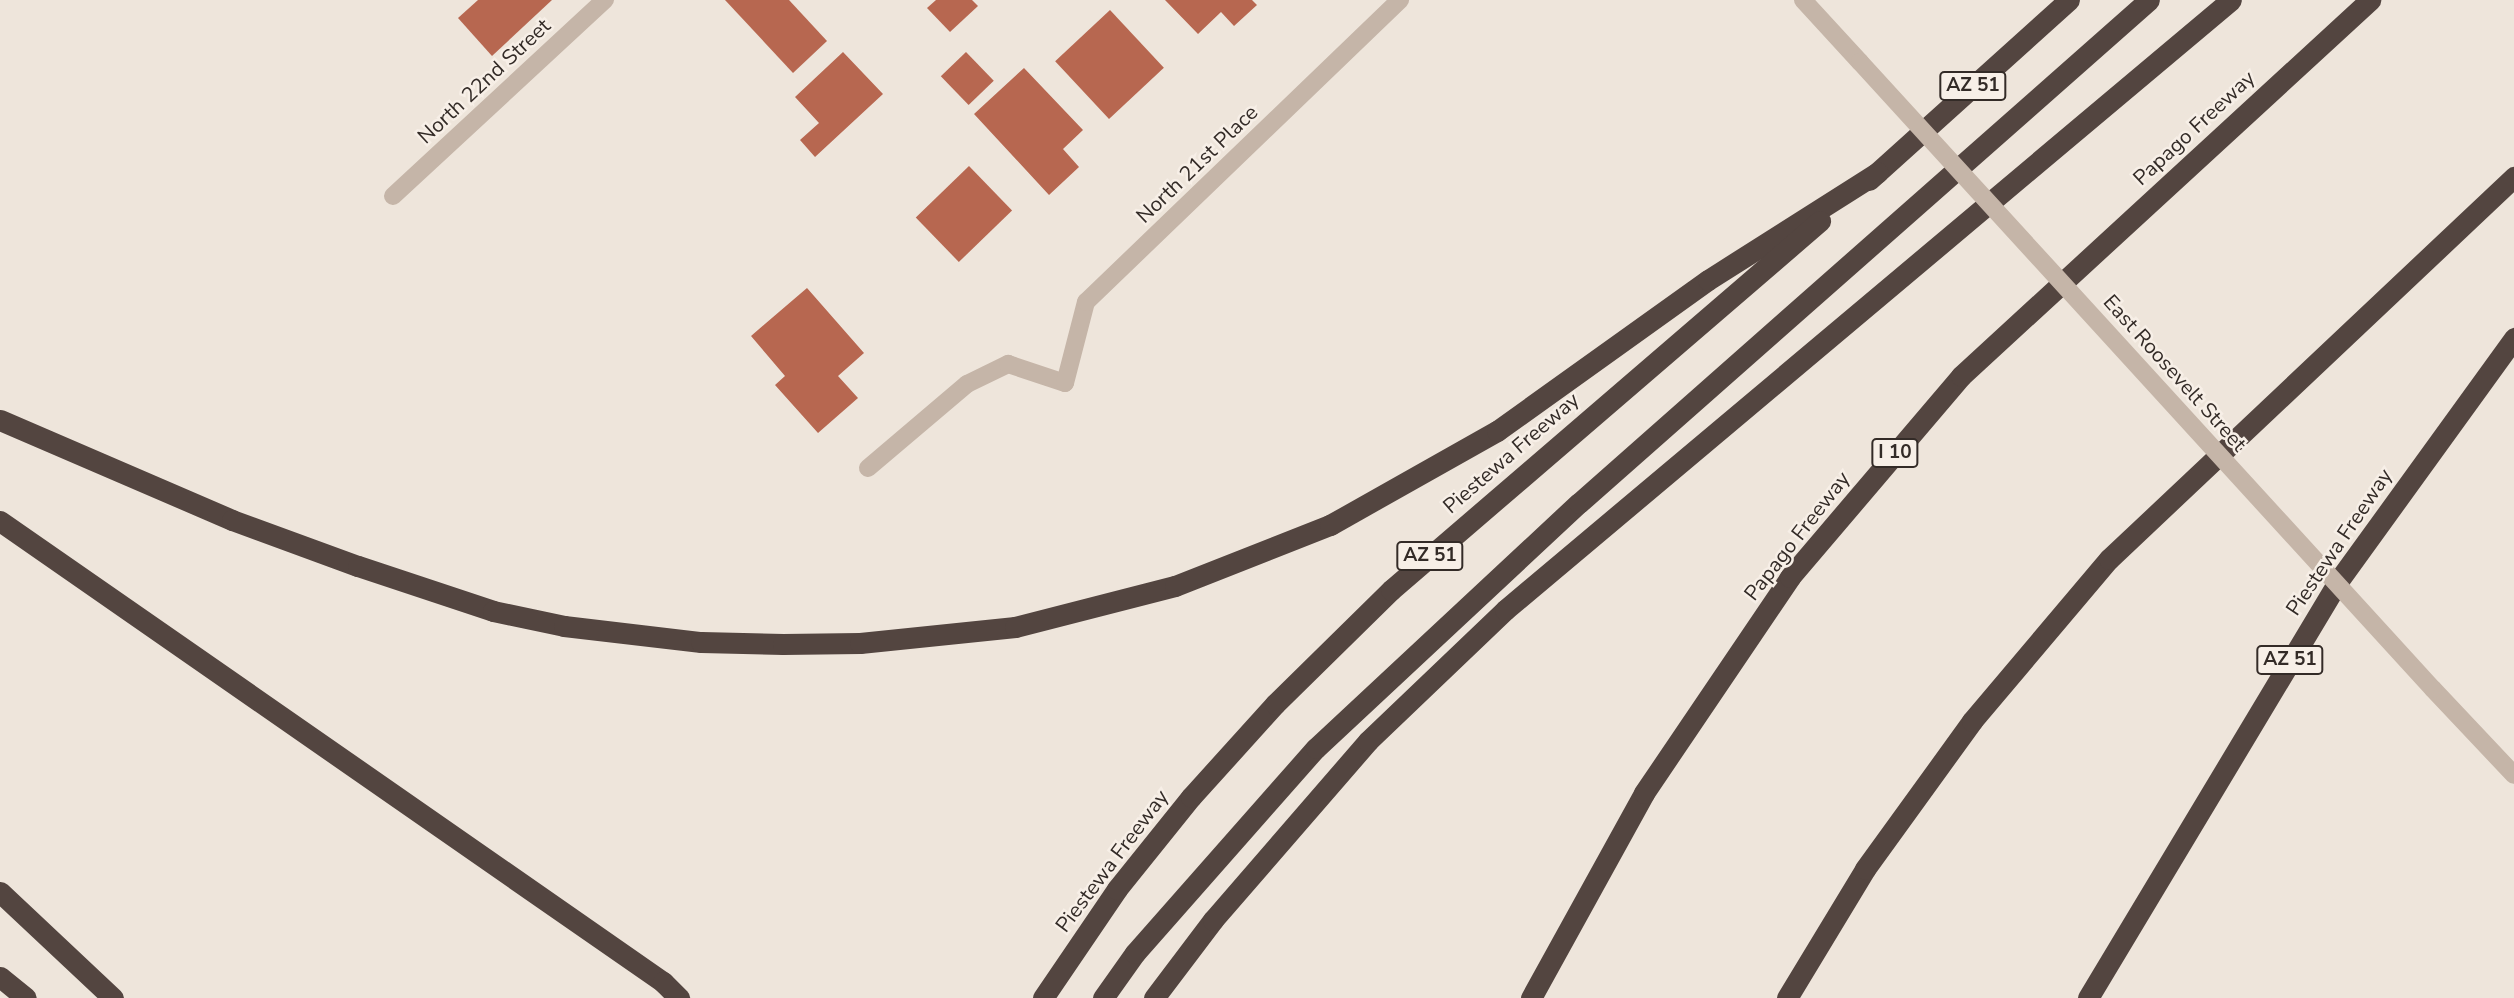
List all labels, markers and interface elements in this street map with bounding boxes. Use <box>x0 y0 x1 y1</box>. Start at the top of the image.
street label: North 22nd Street <box>413 13 555 149</box>
street label: Papago Freeway <box>2128 65 2260 191</box>
road number: AZ 51 <box>1938 71 2008 102</box>
street label: North 21st Place <box>1131 100 1263 228</box>
street label: East Roosevelt Street <box>2098 289 2252 457</box>
street label: Piestewa Freeway <box>1438 387 1584 519</box>
road number: I 10 <box>1870 437 1920 468</box>
street label: Piestewa Freeway <box>2281 464 2397 620</box>
street label: Papago Freeway <box>1739 466 1855 606</box>
road number: AZ 51 <box>1395 540 1465 572</box>
road number: AZ 51 <box>2255 645 2325 676</box>
street label: Piestewa Freeway <box>1050 785 1174 937</box>

